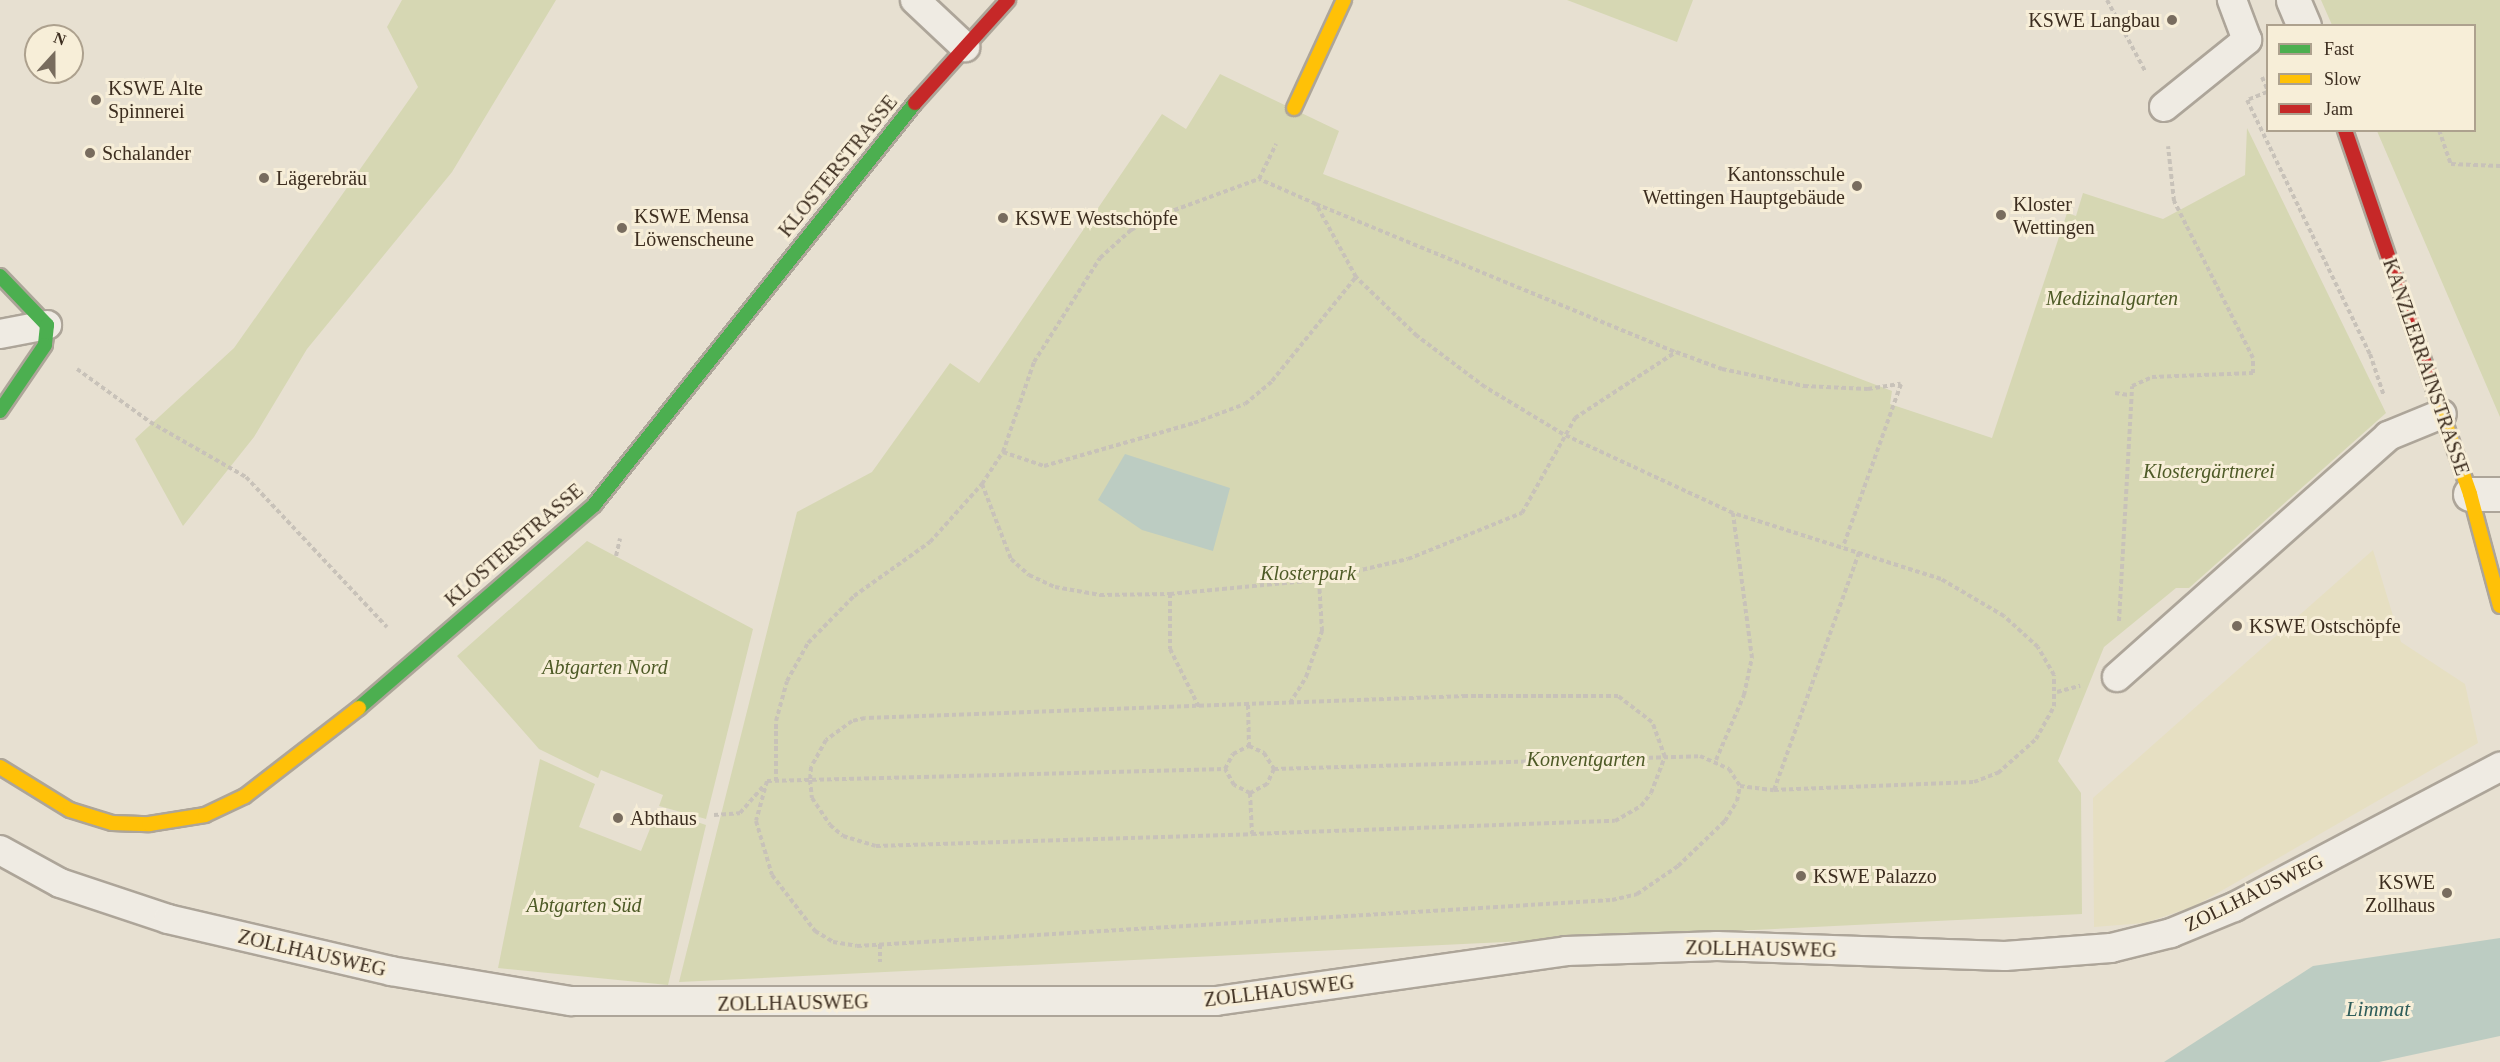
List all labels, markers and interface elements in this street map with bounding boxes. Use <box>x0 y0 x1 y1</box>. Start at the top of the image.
place label: KSWE Langbau <box>2028 8 2160 32</box>
marker: KSWE Langbau <box>2165 13 2179 27</box>
north arrow <box>24 24 84 84</box>
legend <box>2266 24 2476 132</box>
text: N <box>51 29 68 49</box>
text: Fast <box>2324 39 2354 59</box>
text: Slow <box>2324 69 2361 89</box>
place label: KSWE Alte Spinnerei <box>108 77 204 124</box>
street label: KLOSTERSTRASSE <box>773 90 903 242</box>
marker: KSWE Alte Spinnerei <box>89 93 103 107</box>
text: Jam <box>2324 99 2353 119</box>
place label: Schalander <box>102 141 191 165</box>
marker: Schalander <box>83 146 97 160</box>
place label: Kantonsschule Wettingen Hauptgebäude <box>1643 162 1845 209</box>
place label: Lägerebräu <box>276 166 367 190</box>
marker: Lägerebräu <box>257 171 271 185</box>
marker: Kantonsschule Wettingen Hauptgebäude <box>1850 179 1864 193</box>
place label: Kloster Wettingen <box>2013 192 2095 239</box>
place label: KSWE Mensa Löwenscheune <box>634 204 754 251</box>
place label: KSWE Westschöpfe <box>1015 206 1178 230</box>
marker: Kloster Wettingen <box>1994 208 2008 222</box>
marker: KSWE Westschöpfe <box>996 211 1010 225</box>
marker: KSWE Mensa Löwenscheune <box>615 221 629 235</box>
street label: KANZLERRAINSTRASSE <box>2378 255 2474 479</box>
park label: Medizinalgarten <box>2046 286 2178 310</box>
park label: Klostergärtnerei <box>2143 459 2275 483</box>
street label: KLOSTERSTRASSE <box>440 478 588 612</box>
park label: Klosterpark <box>1260 561 1356 585</box>
place label: KSWE Ostschöpfe <box>2249 614 2401 638</box>
marker: KSWE Ostschöpfe <box>2230 619 2244 633</box>
park label: Abtgarten Nord <box>542 655 668 679</box>
park label: Konventgarten <box>1527 747 1645 771</box>
place label: Abthaus <box>630 806 697 830</box>
marker: Abthaus <box>611 811 625 825</box>
street label: ZOLLHAUSWEG <box>2181 849 2327 937</box>
place label: KSWE Palazzo <box>1813 864 1937 888</box>
marker: KSWE Palazzo <box>1794 869 1808 883</box>
place label: KSWE Zollhaus <box>2365 870 2435 917</box>
marker: KSWE Zollhaus <box>2440 886 2454 900</box>
park label: Abtgarten Süd <box>527 893 641 917</box>
street label: ZOLLHAUSWEG <box>236 924 388 982</box>
street label: ZOLLHAUSWEG <box>1685 936 1837 962</box>
street label: ZOLLHAUSWEG <box>1203 970 1355 1012</box>
street label: ZOLLHAUSWEG <box>717 990 869 1016</box>
water label: Limmat <box>2346 996 2410 1022</box>

